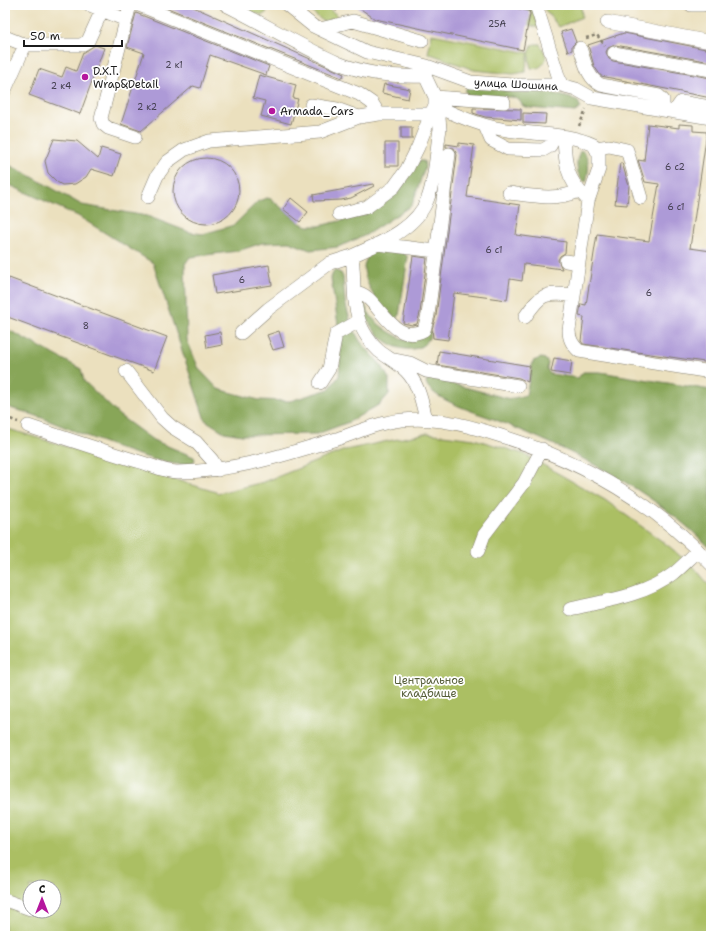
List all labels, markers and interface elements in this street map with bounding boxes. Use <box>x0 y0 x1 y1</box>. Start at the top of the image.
house number: 25А <box>488 18 507 30</box>
scale bar <box>24 22 122 48</box>
text: 50 m <box>30 28 60 44</box>
house number: 2 к1 <box>165 59 183 71</box>
place label: D.X.T. Wrap&Detail <box>93 64 159 92</box>
marker: D.X.T. Wrap&Detail <box>80 72 90 82</box>
street label: улица Шошина <box>474 75 558 94</box>
house number: 2 к4 <box>51 80 71 92</box>
house number: 2 к2 <box>137 101 157 113</box>
place label: Armada_Cars <box>280 104 354 119</box>
marker: Armada_Cars <box>267 106 277 116</box>
house number: 6 с2 <box>665 161 685 173</box>
house number: 6 с1 <box>667 201 685 213</box>
house number: 6 с1 <box>485 244 503 256</box>
house number: 6 <box>239 274 245 286</box>
house number: 6 <box>646 287 652 299</box>
house number: 8 <box>83 320 89 332</box>
park label: Центральное кладбище <box>394 673 464 701</box>
north arrow <box>22 879 62 919</box>
text: С <box>39 882 46 897</box>

